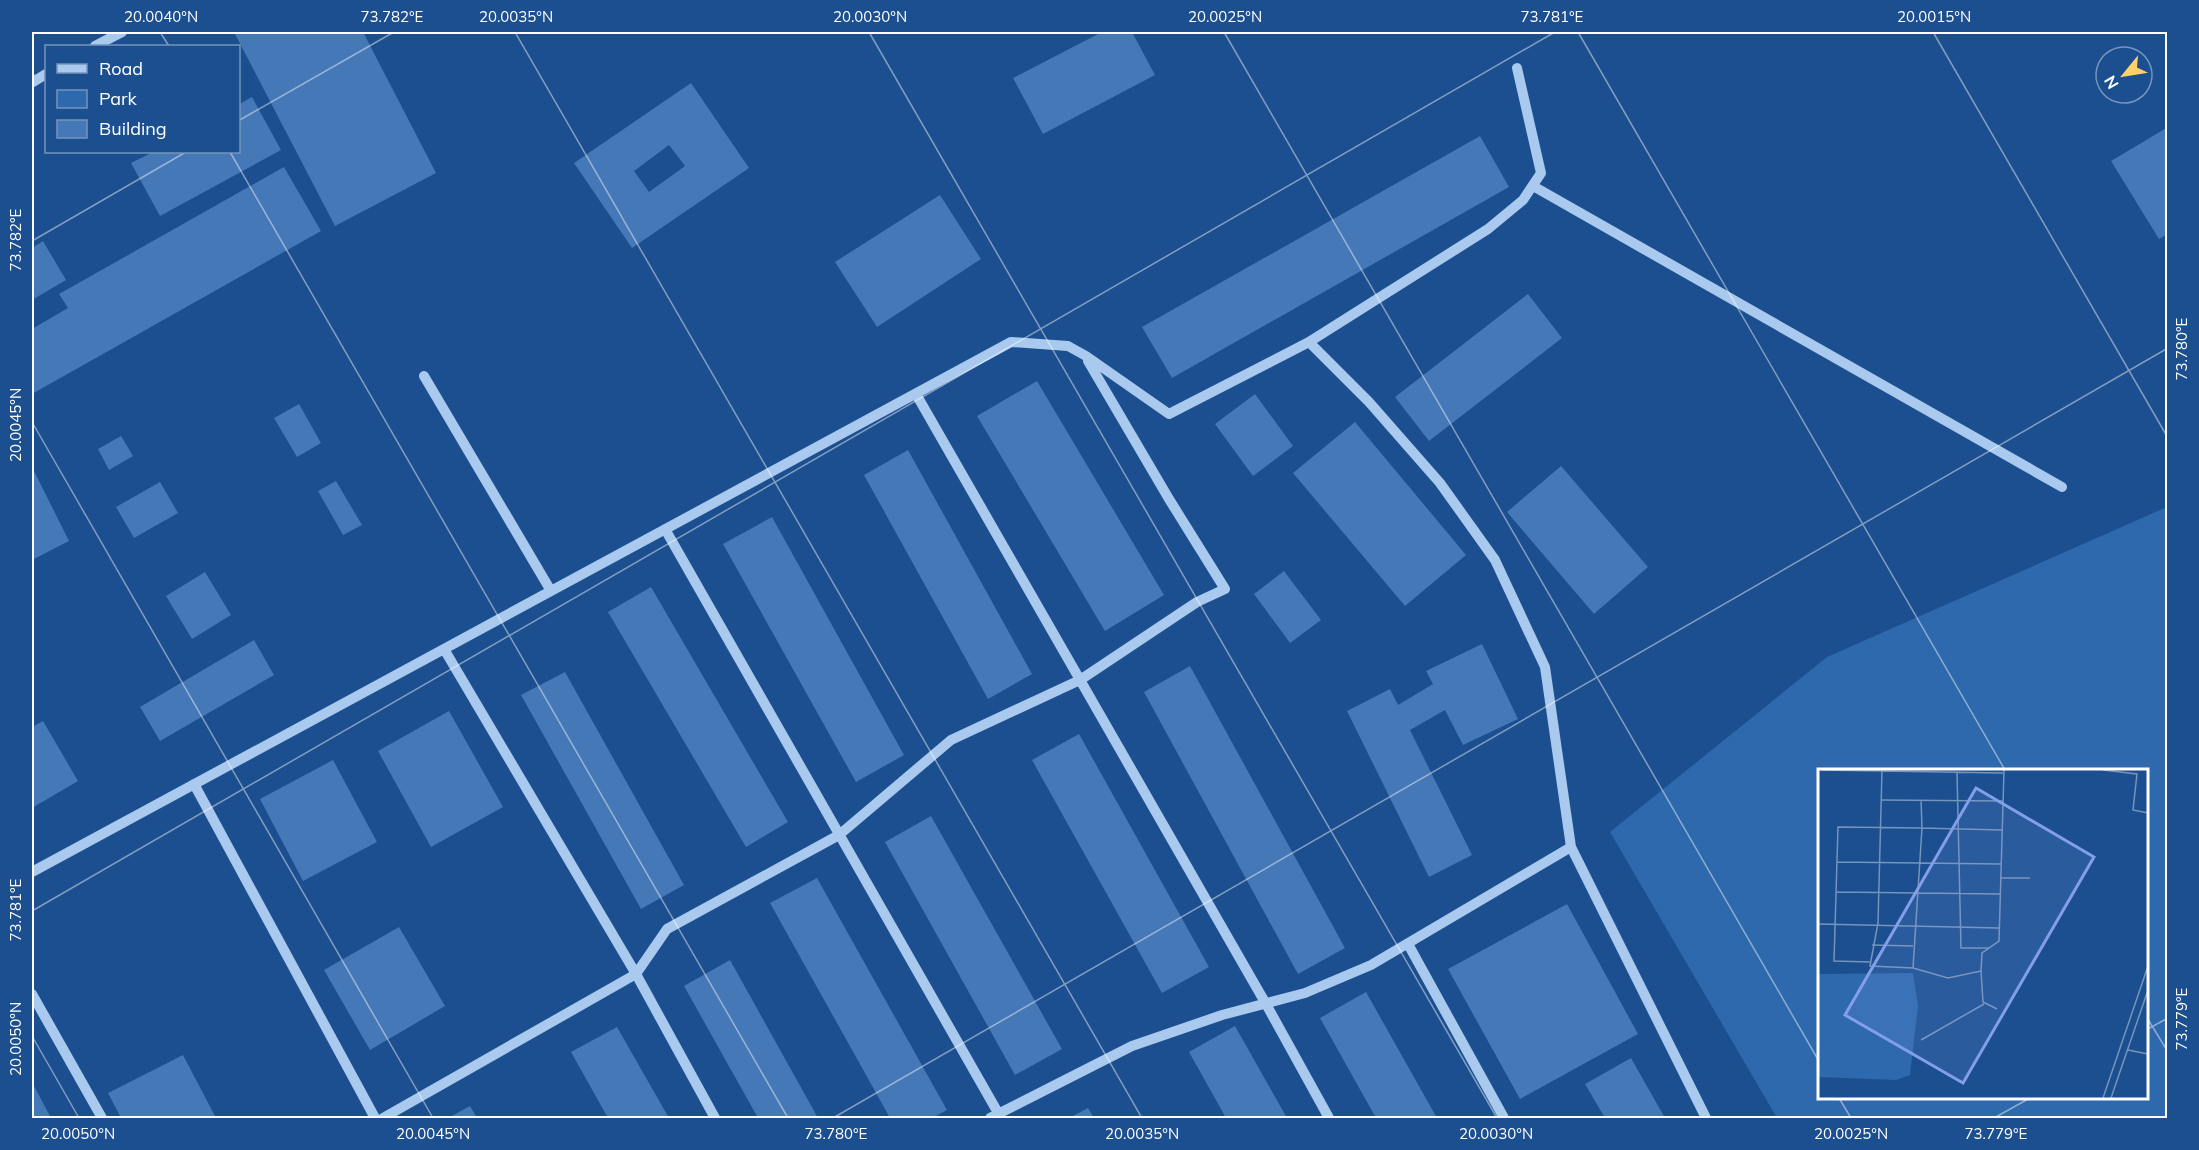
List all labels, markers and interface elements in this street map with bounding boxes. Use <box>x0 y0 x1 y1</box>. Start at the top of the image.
text: 20.0040°N <box>124 7 198 26</box>
text: 73.782°E <box>361 7 424 26</box>
text: 20.0035°N <box>479 7 553 26</box>
text: 20.0030°N <box>833 7 907 26</box>
text: 20.0025°N <box>1188 7 1262 26</box>
text: 73.781°E <box>1521 7 1584 26</box>
text: 20.0015°N <box>1897 7 1971 26</box>
legend <box>45 45 240 153</box>
north arrow <box>2094 45 2154 105</box>
text: Road <box>99 57 143 80</box>
text: N <box>2099 72 2123 93</box>
text: Park <box>99 87 138 110</box>
text: Building <box>99 117 167 140</box>
text: 73.782°E <box>6 208 25 271</box>
text: 73.780°E <box>2172 317 2191 380</box>
text: 20.0045°N <box>6 388 25 462</box>
inset map <box>1818 769 2148 1099</box>
text: 73.781°E <box>6 878 25 941</box>
text: 73.779°E <box>2172 987 2191 1050</box>
text: 20.0050°N <box>6 1002 25 1076</box>
text: 20.0050°N <box>41 1124 115 1143</box>
text: 20.0045°N <box>396 1124 470 1143</box>
text: 73.780°E <box>805 1124 868 1143</box>
text: 20.0035°N <box>1105 1124 1179 1143</box>
text: 20.0030°N <box>1459 1124 1533 1143</box>
text: 20.0025°N <box>1814 1124 1888 1143</box>
text: 73.779°E <box>1965 1124 2028 1143</box>

